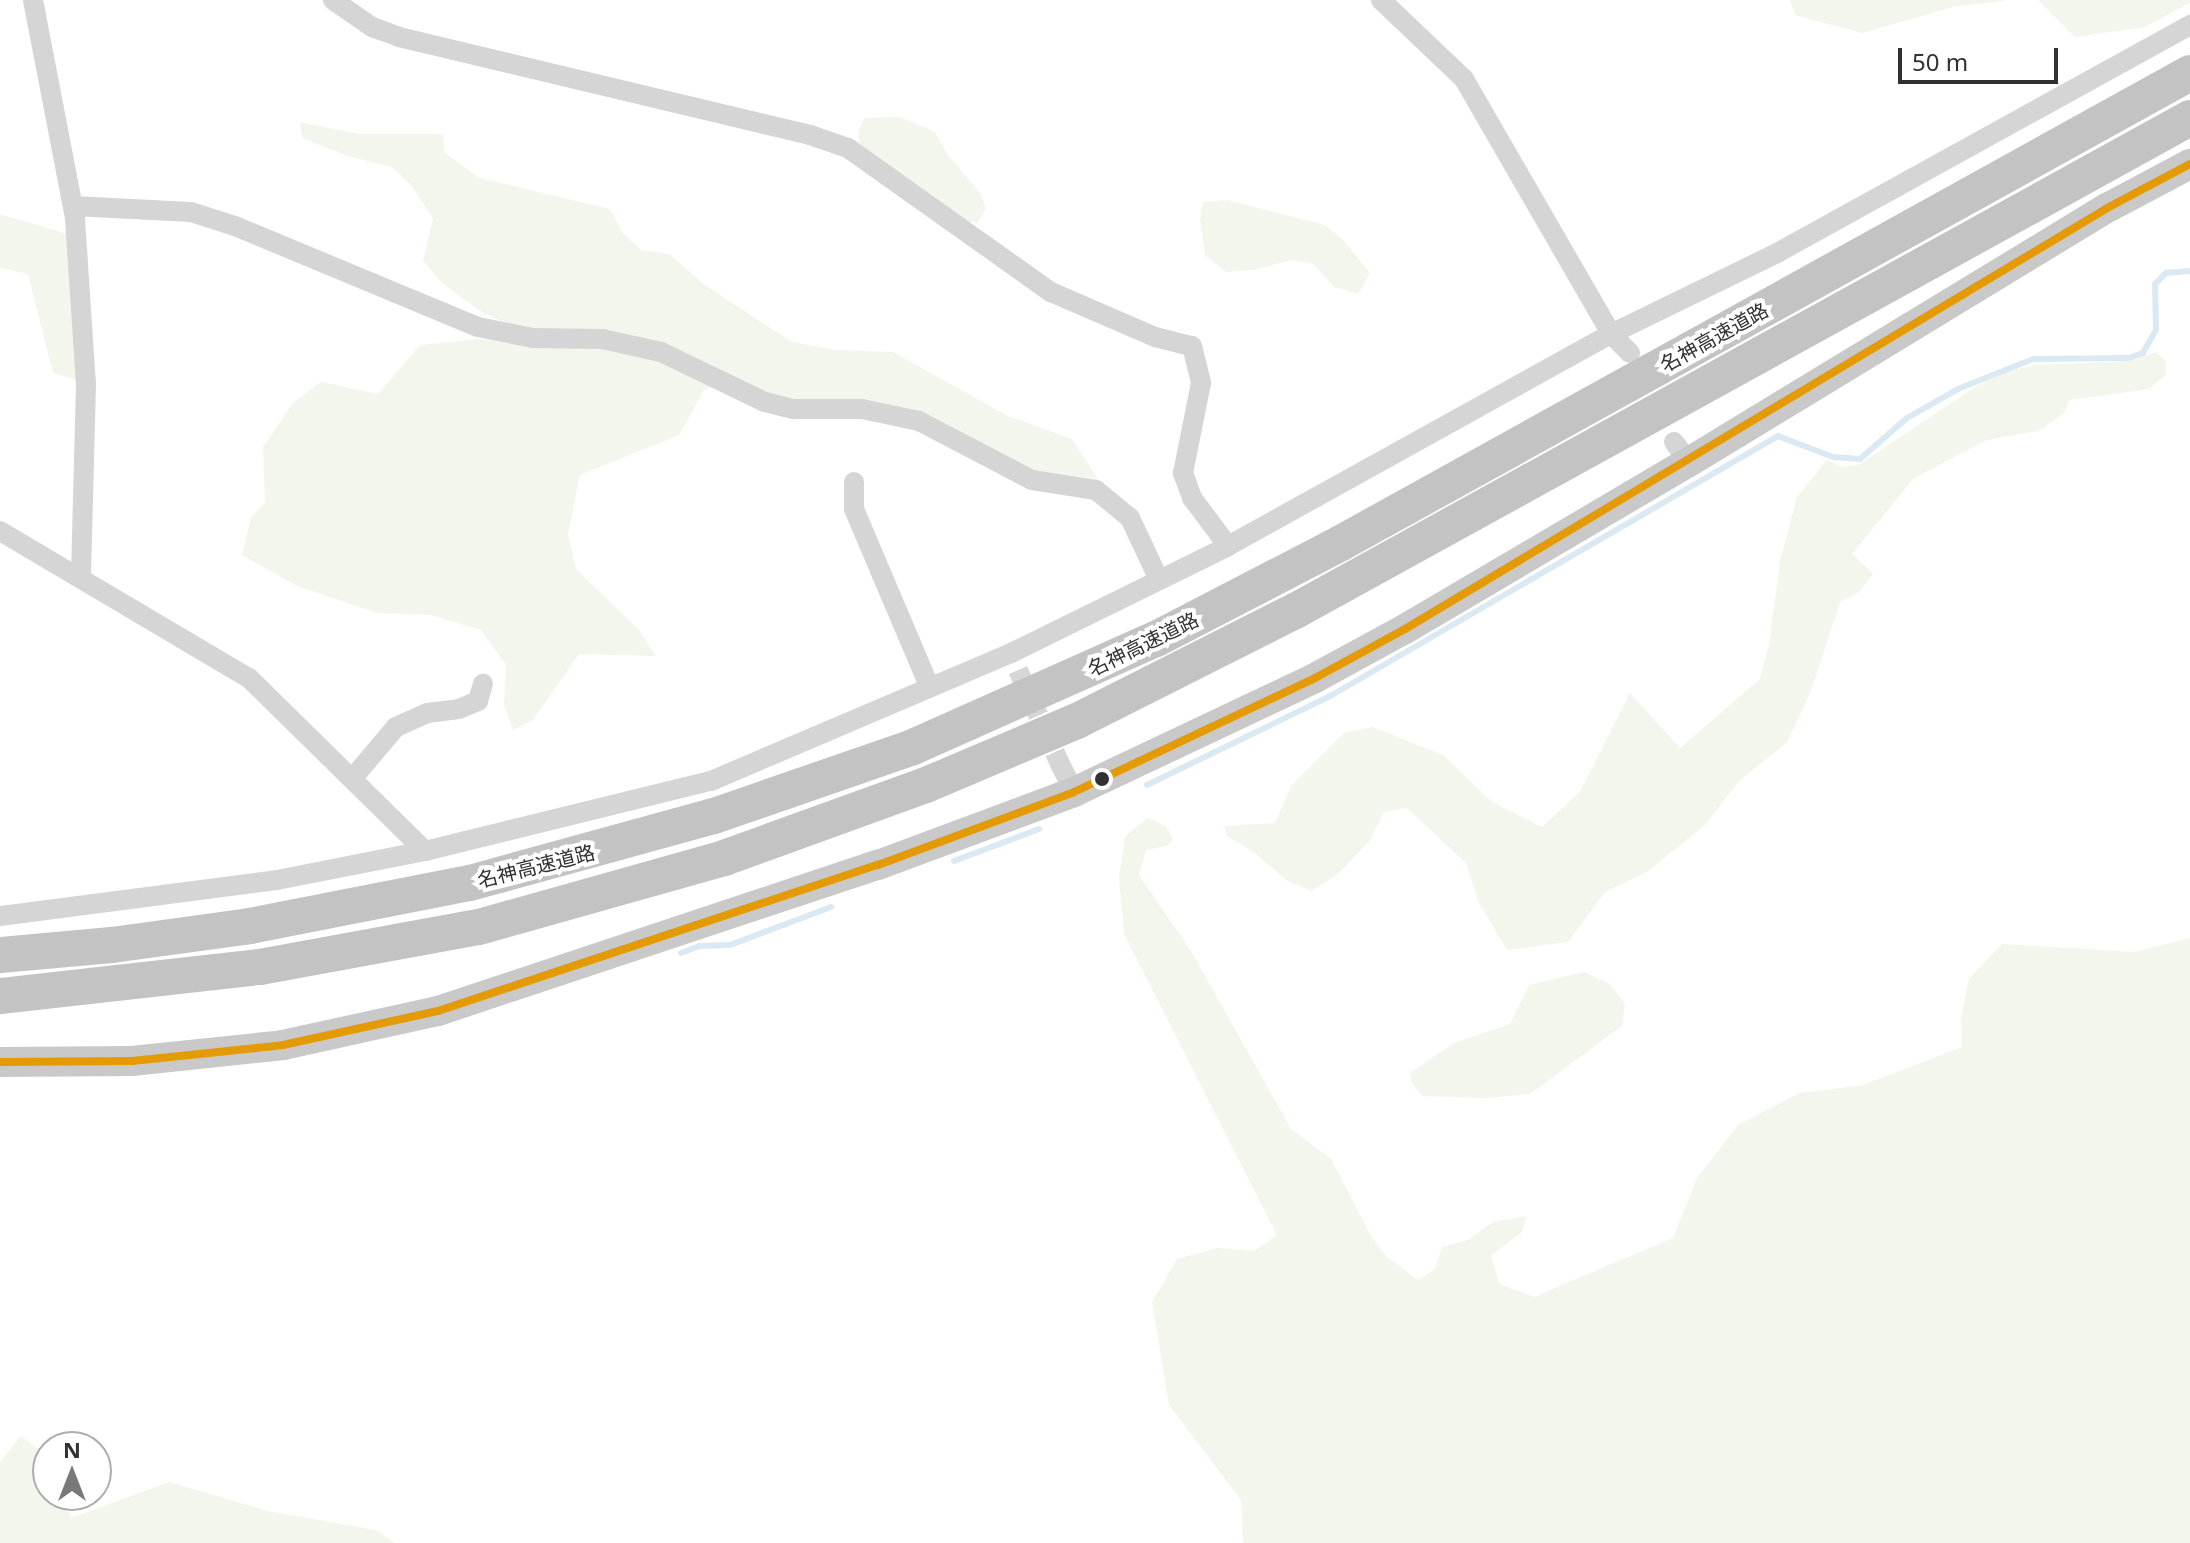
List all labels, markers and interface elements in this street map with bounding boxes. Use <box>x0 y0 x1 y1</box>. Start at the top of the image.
scale bar <box>1902 32 2062 82</box>
text: 50 m <box>1912 45 1968 78</box>
street label: 名神高速道路 <box>1656 297 1772 377</box>
street label: 名神高速道路 <box>1084 607 1202 681</box>
unlabelled marker <box>1094 771 1110 787</box>
street label: 名神高速道路 <box>475 840 597 892</box>
north arrow <box>32 1431 112 1511</box>
text: N <box>63 1434 81 1464</box>

